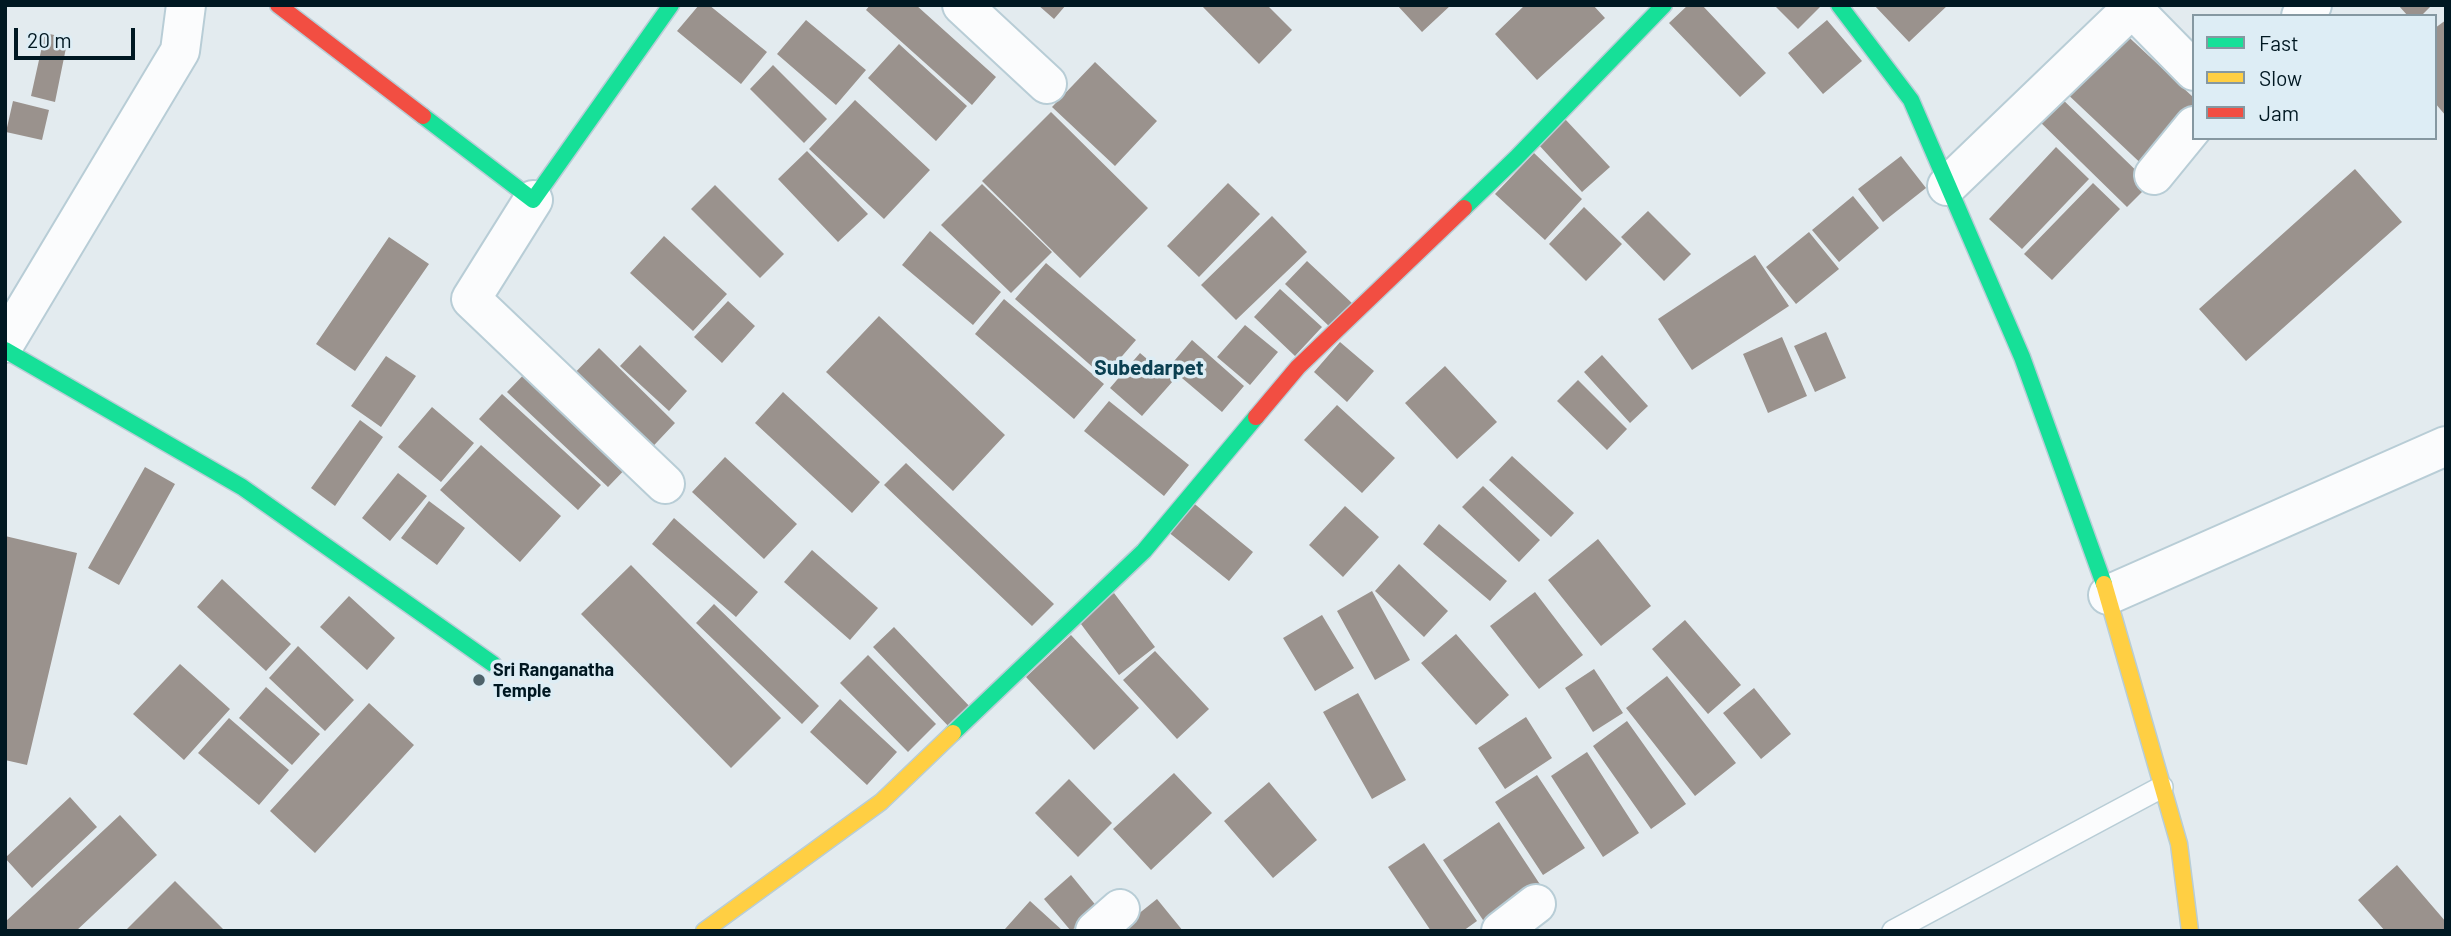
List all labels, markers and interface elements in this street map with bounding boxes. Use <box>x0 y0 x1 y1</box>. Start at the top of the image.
scale bar <box>18 14 138 58</box>
legend <box>2192 14 2437 140</box>
text: 20 m <box>27 27 72 52</box>
text: Fast <box>2259 30 2299 55</box>
text: Slow <box>2259 65 2302 90</box>
text: Jam <box>2259 100 2299 125</box>
district label: Subedarpet <box>1094 355 1204 381</box>
place label: Sri Ranganatha Temple <box>493 659 614 702</box>
marker: Sri Ranganatha Temple <box>471 672 487 688</box>

